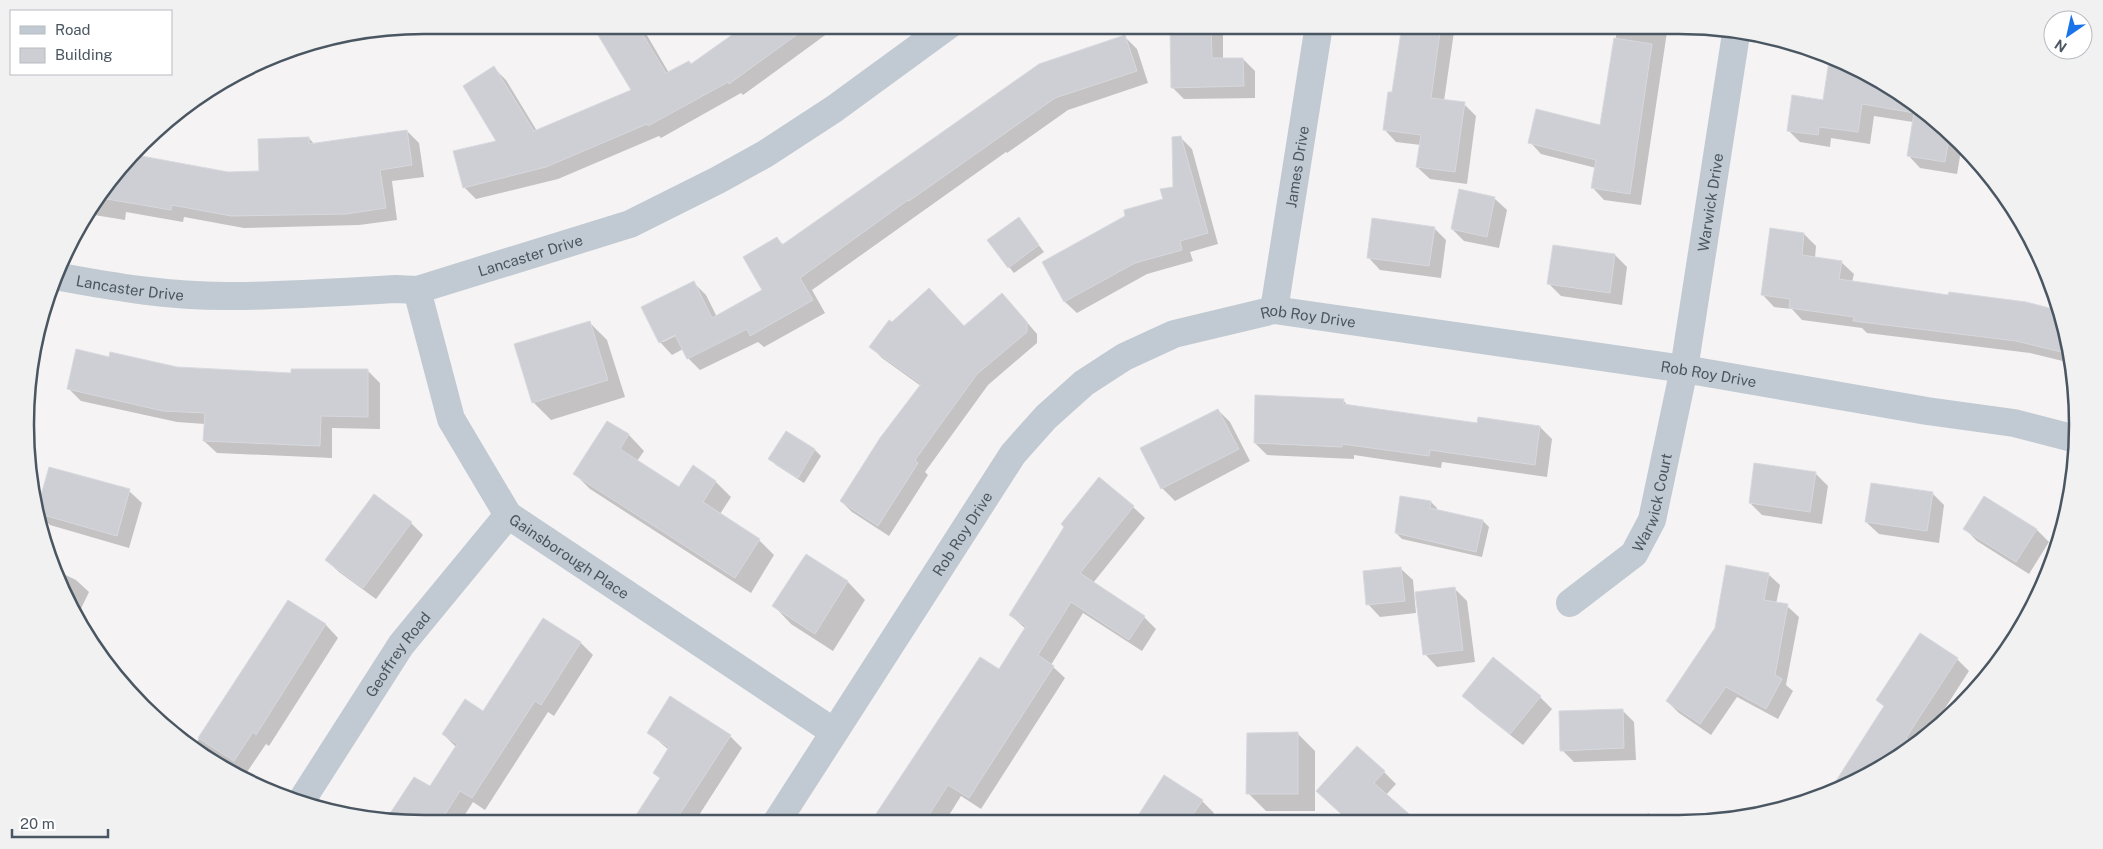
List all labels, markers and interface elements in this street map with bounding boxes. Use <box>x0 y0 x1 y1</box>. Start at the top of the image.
legend <box>10 10 172 75</box>
north arrow <box>2043 10 2093 60</box>
text: Road <box>55 21 91 38</box>
text: N <box>2052 36 2070 55</box>
text: Building <box>55 46 113 63</box>
street label: James Drive <box>1282 125 1311 209</box>
street label: Warwick Drive <box>1694 152 1726 253</box>
street label: Lancaster Drive <box>476 231 585 279</box>
street label: Lancaster Drive <box>75 272 185 303</box>
street label: Rob Roy Drive <box>1258 301 1357 330</box>
street label: Rob Roy Drive <box>1660 357 1758 390</box>
street label: Warwick Court <box>1628 451 1675 554</box>
street label: Rob Roy Drive <box>929 488 995 579</box>
street label: Gainsborough Place <box>506 510 633 602</box>
street label: Geoffrey Road <box>362 608 433 700</box>
scale bar <box>12 806 109 838</box>
text: 20 m <box>20 815 55 832</box>

